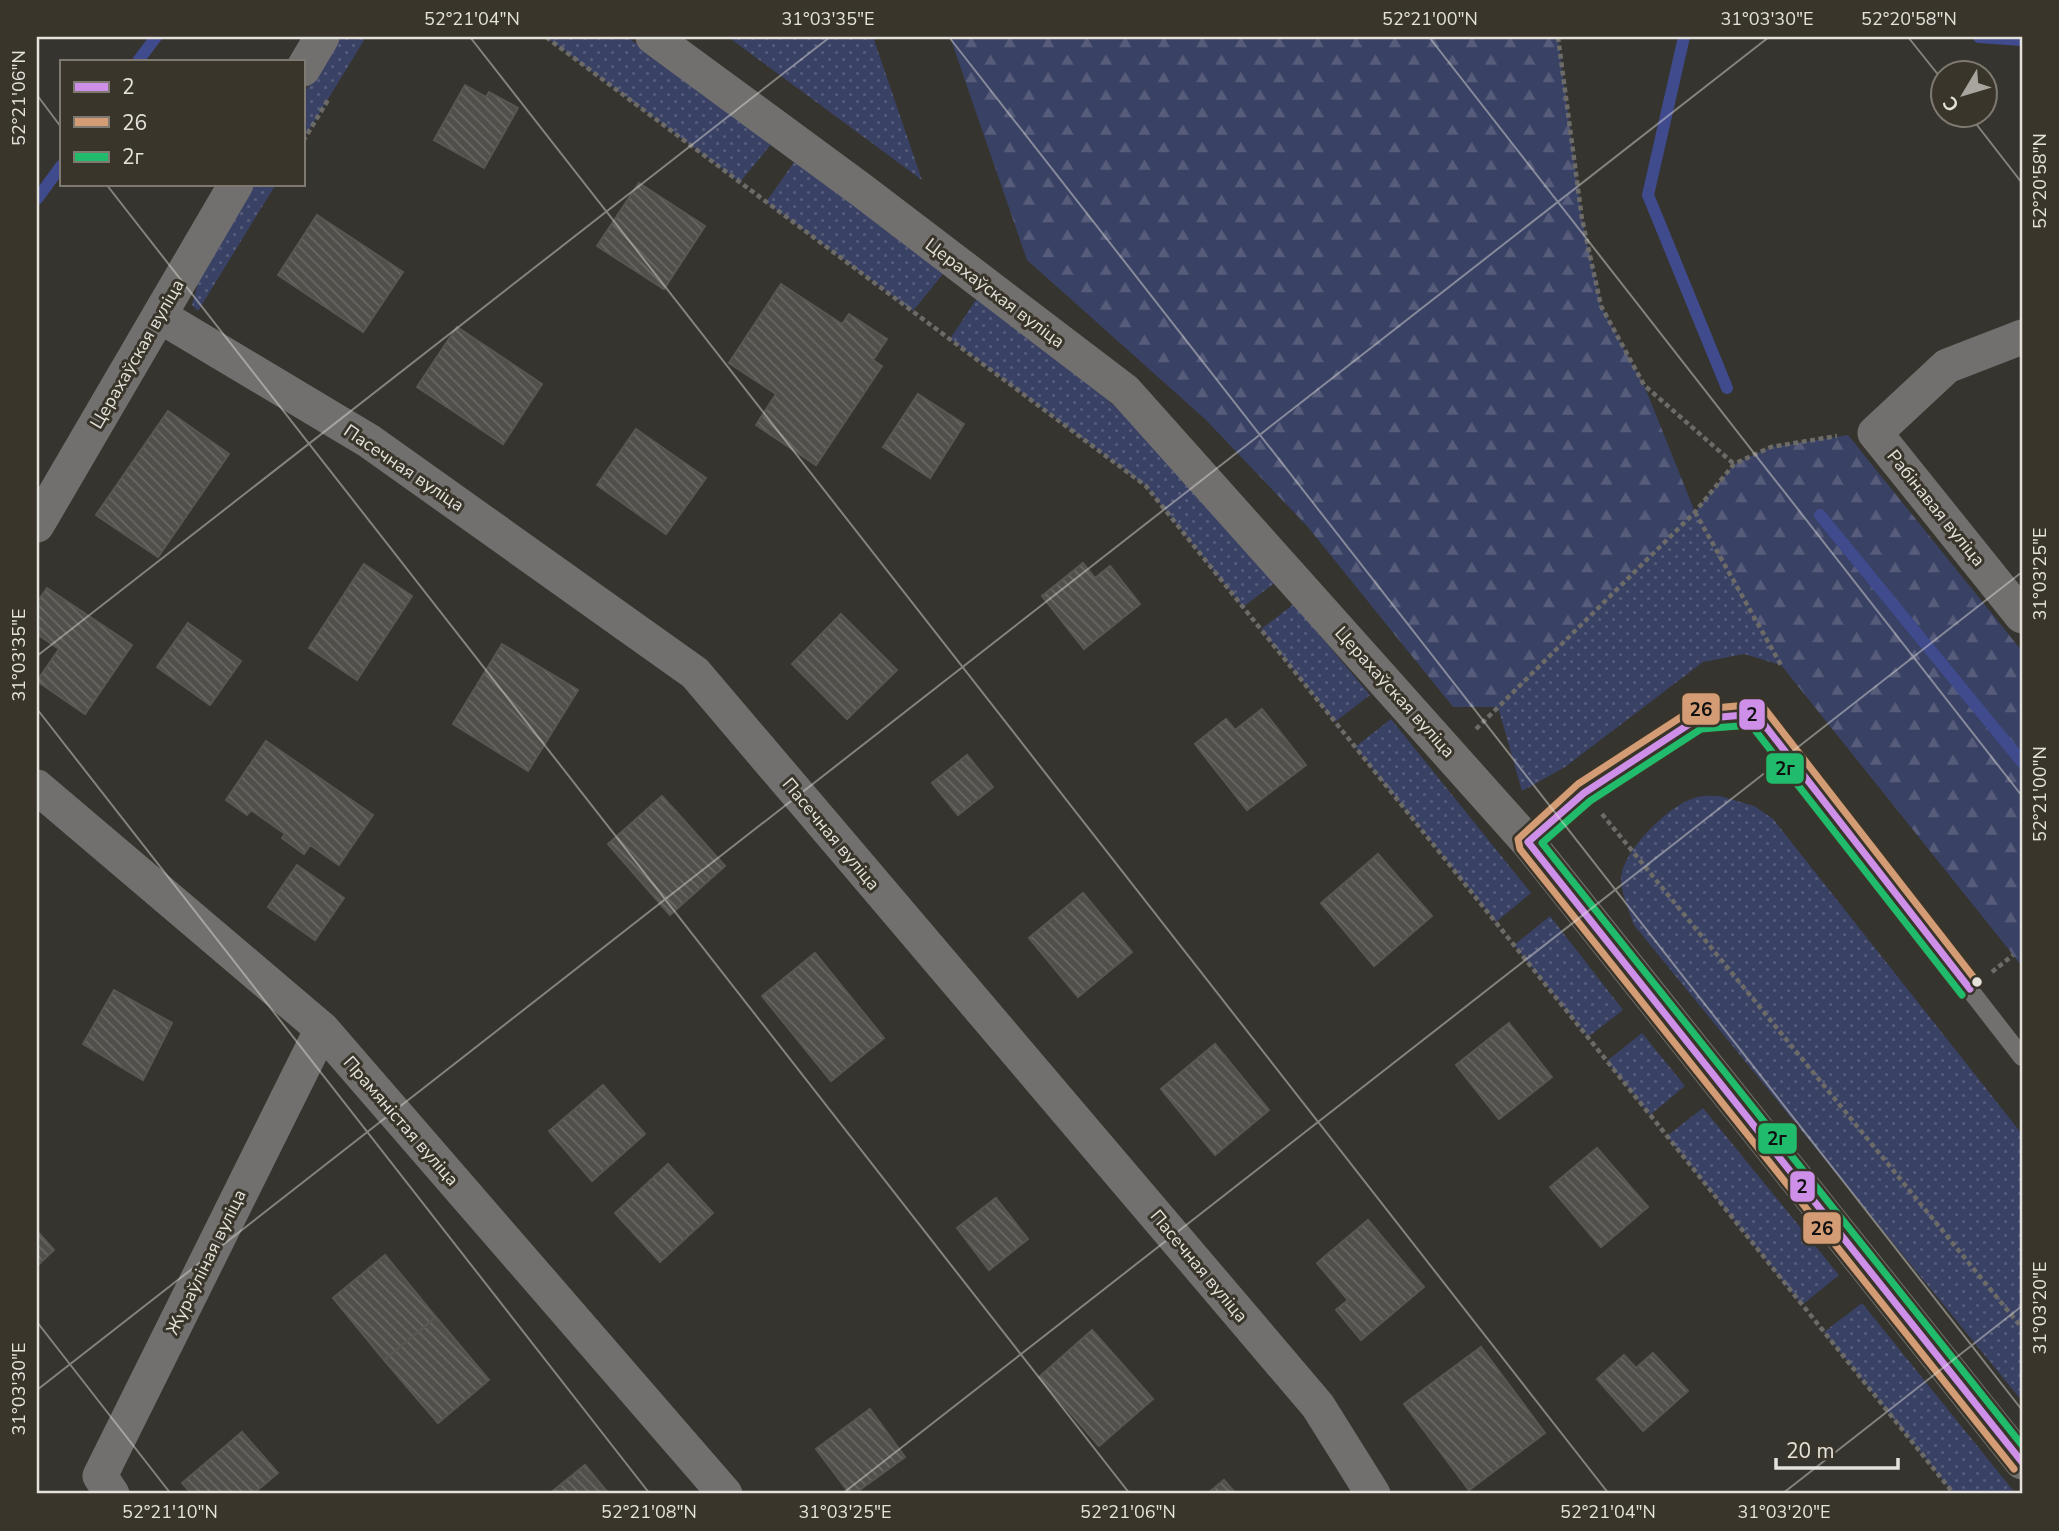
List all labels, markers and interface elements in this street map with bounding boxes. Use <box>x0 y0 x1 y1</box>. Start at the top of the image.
text: 52°21'04"N <box>424 7 520 31</box>
text: 31°03'35"E <box>782 7 875 31</box>
text: 52°21'00"N <box>1382 7 1478 31</box>
text: 31°03'30"E <box>1721 7 1814 31</box>
text: 52°20'58"N <box>1861 7 1957 31</box>
text: 52°21'06"N <box>7 50 31 146</box>
legend <box>60 60 304 186</box>
north arrow <box>1930 60 2000 130</box>
text: 2 <box>122 73 135 101</box>
text: С <box>1937 91 1966 117</box>
text: 26 <box>122 109 147 137</box>
text: 52°20'58"N <box>2028 133 2052 229</box>
text: 2г <box>122 143 144 171</box>
street label: Церахаўская вуліца <box>920 233 1070 353</box>
street label: Церахаўская вуліца <box>84 275 190 433</box>
street label: Пасечная вуліца <box>339 419 469 517</box>
street label: Рабінавая вуліца <box>1882 445 1990 571</box>
text: 31°03'25"E <box>2028 528 2052 621</box>
text: 31°03'35"E <box>7 609 31 702</box>
street label: Церахаўская вуліца <box>1330 621 1460 763</box>
line badge: 26 <box>1681 692 1721 726</box>
text: 26 <box>1690 697 1712 723</box>
line badge: 2 <box>1738 698 1766 731</box>
text: 2 <box>1746 702 1758 728</box>
text: 52°21'00"N <box>2028 746 2052 842</box>
line badge: 2г <box>1765 752 1805 785</box>
text: 2г <box>1775 756 1795 782</box>
street label: Пасечная вуліца <box>777 773 885 895</box>
unlabelled marker <box>1970 975 1984 989</box>
street label: Прамяністая вуліца <box>338 1051 464 1191</box>
line badge: 2г <box>1757 1122 1798 1155</box>
text: 2г <box>1767 1126 1787 1152</box>
line badge: 2 <box>1789 1170 1816 1203</box>
text: 2 <box>1796 1174 1808 1200</box>
street label: Жураўліная вуліца <box>160 1185 252 1339</box>
street label: Пасечная вуліца <box>1145 1205 1253 1327</box>
line badge: 26 <box>1802 1211 1842 1245</box>
text: 26 <box>1811 1216 1833 1242</box>
text: 31°03'20"E <box>2028 1262 2052 1355</box>
text: 31°03'30"E <box>7 1343 31 1436</box>
scale bar <box>1776 1426 1898 1470</box>
text: 20 m <box>1786 1437 1835 1465</box>
text: 52°21'10"N <box>122 1500 218 1524</box>
text: 52°21'08"N <box>601 1500 697 1524</box>
text: 31°03'25"E <box>799 1500 892 1524</box>
text: 52°21'06"N <box>1080 1500 1176 1524</box>
text: 52°21'04"N <box>1560 1500 1656 1524</box>
text: 31°03'20"E <box>1738 1500 1831 1524</box>

